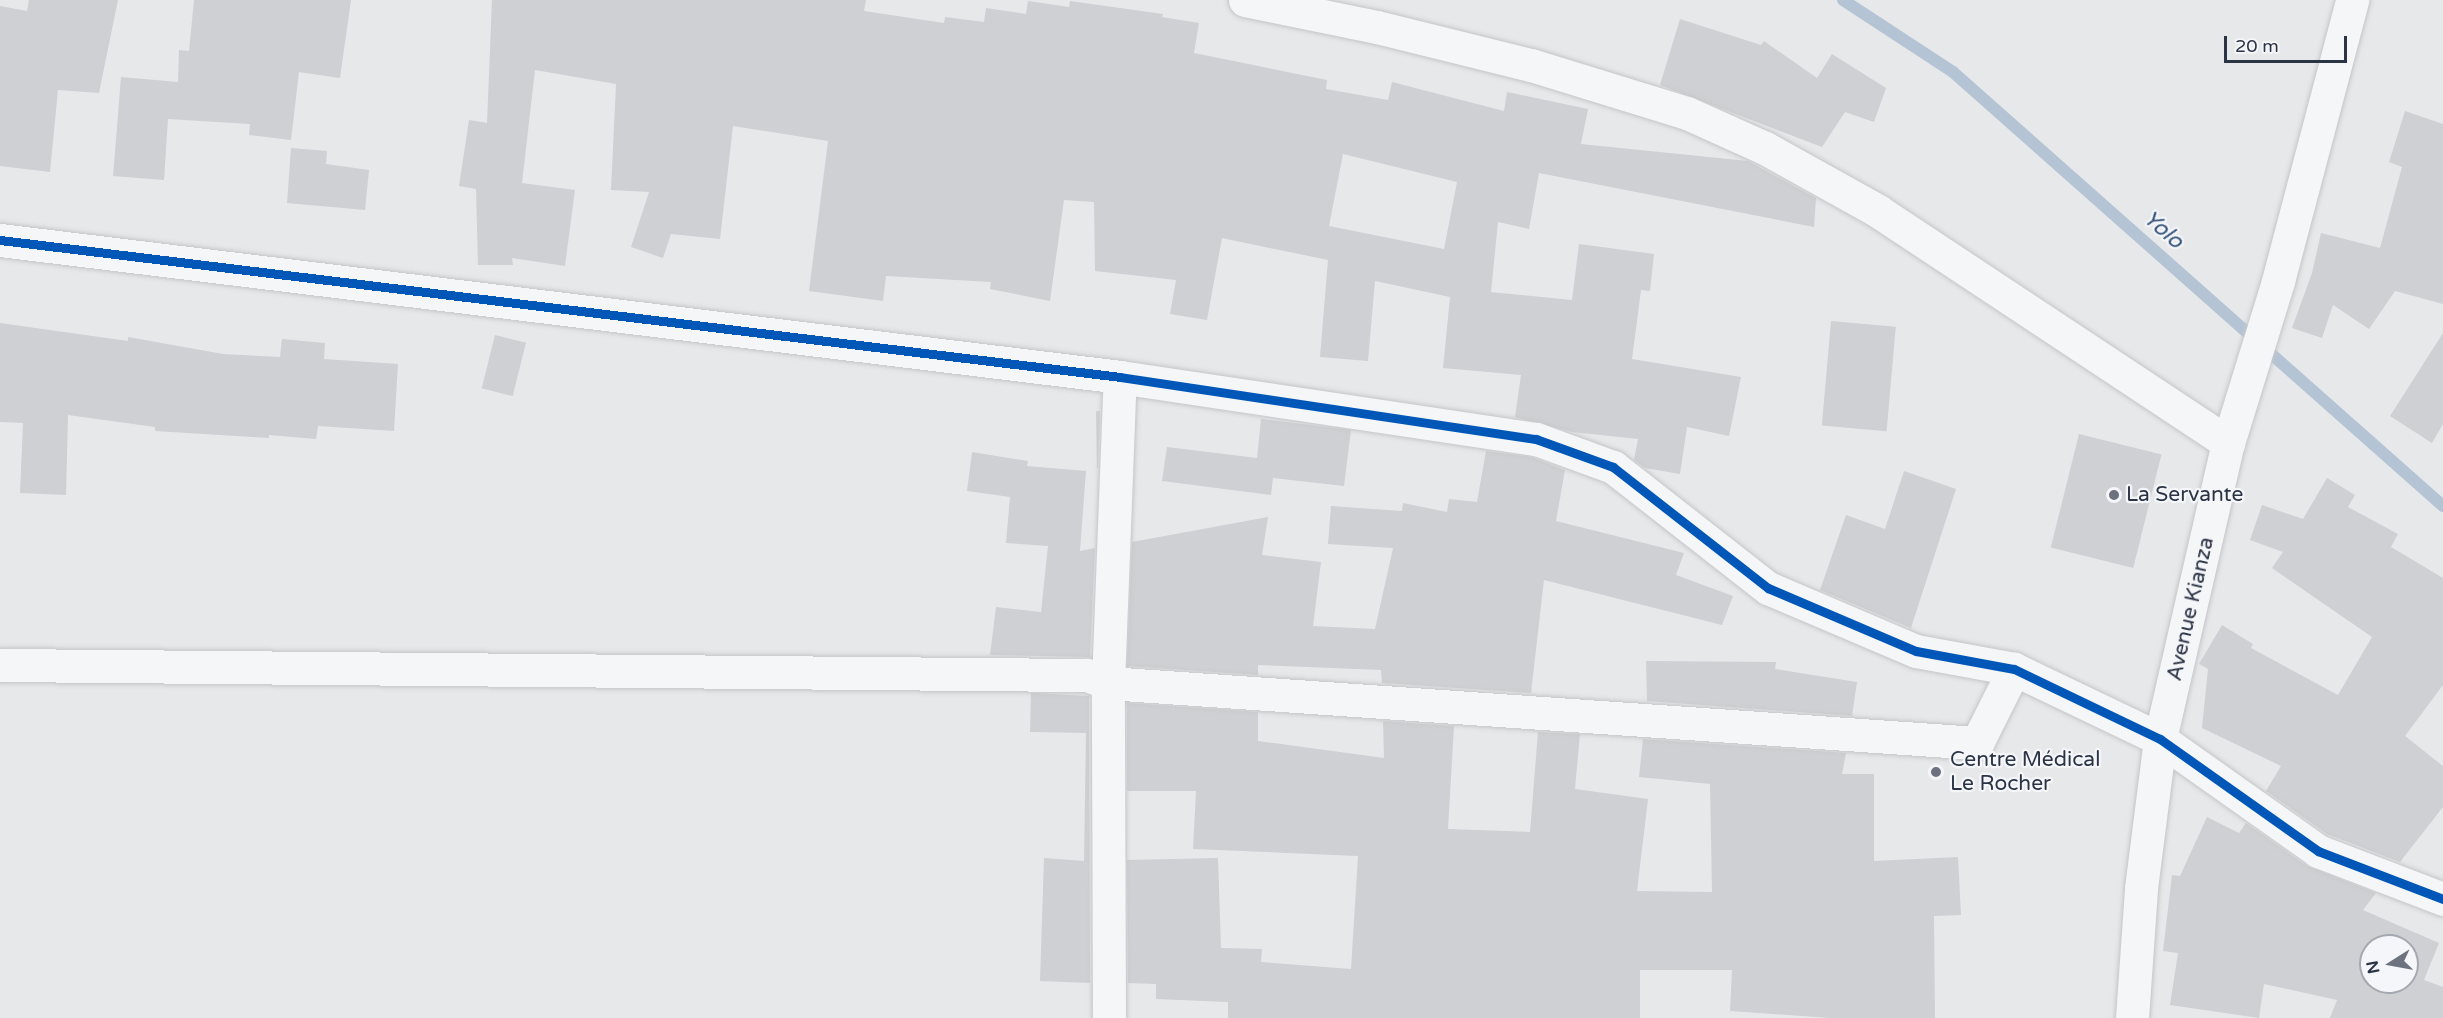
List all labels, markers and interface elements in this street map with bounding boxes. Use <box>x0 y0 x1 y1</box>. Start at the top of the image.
scale bar <box>2227 24 2350 62</box>
text: 20 m <box>2235 35 2279 57</box>
water label: Yolo <box>2137 205 2189 255</box>
place label: La Servante <box>2126 482 2243 508</box>
marker: La Servante <box>2107 488 2121 502</box>
street label: Avenue Kianza <box>2162 535 2220 683</box>
place label: Centre Médical Le Rocher <box>1950 747 2100 797</box>
marker: Centre Médical Le Rocher <box>1927 763 1945 781</box>
north arrow <box>2359 934 2419 994</box>
text: N <box>2362 959 2384 975</box>

